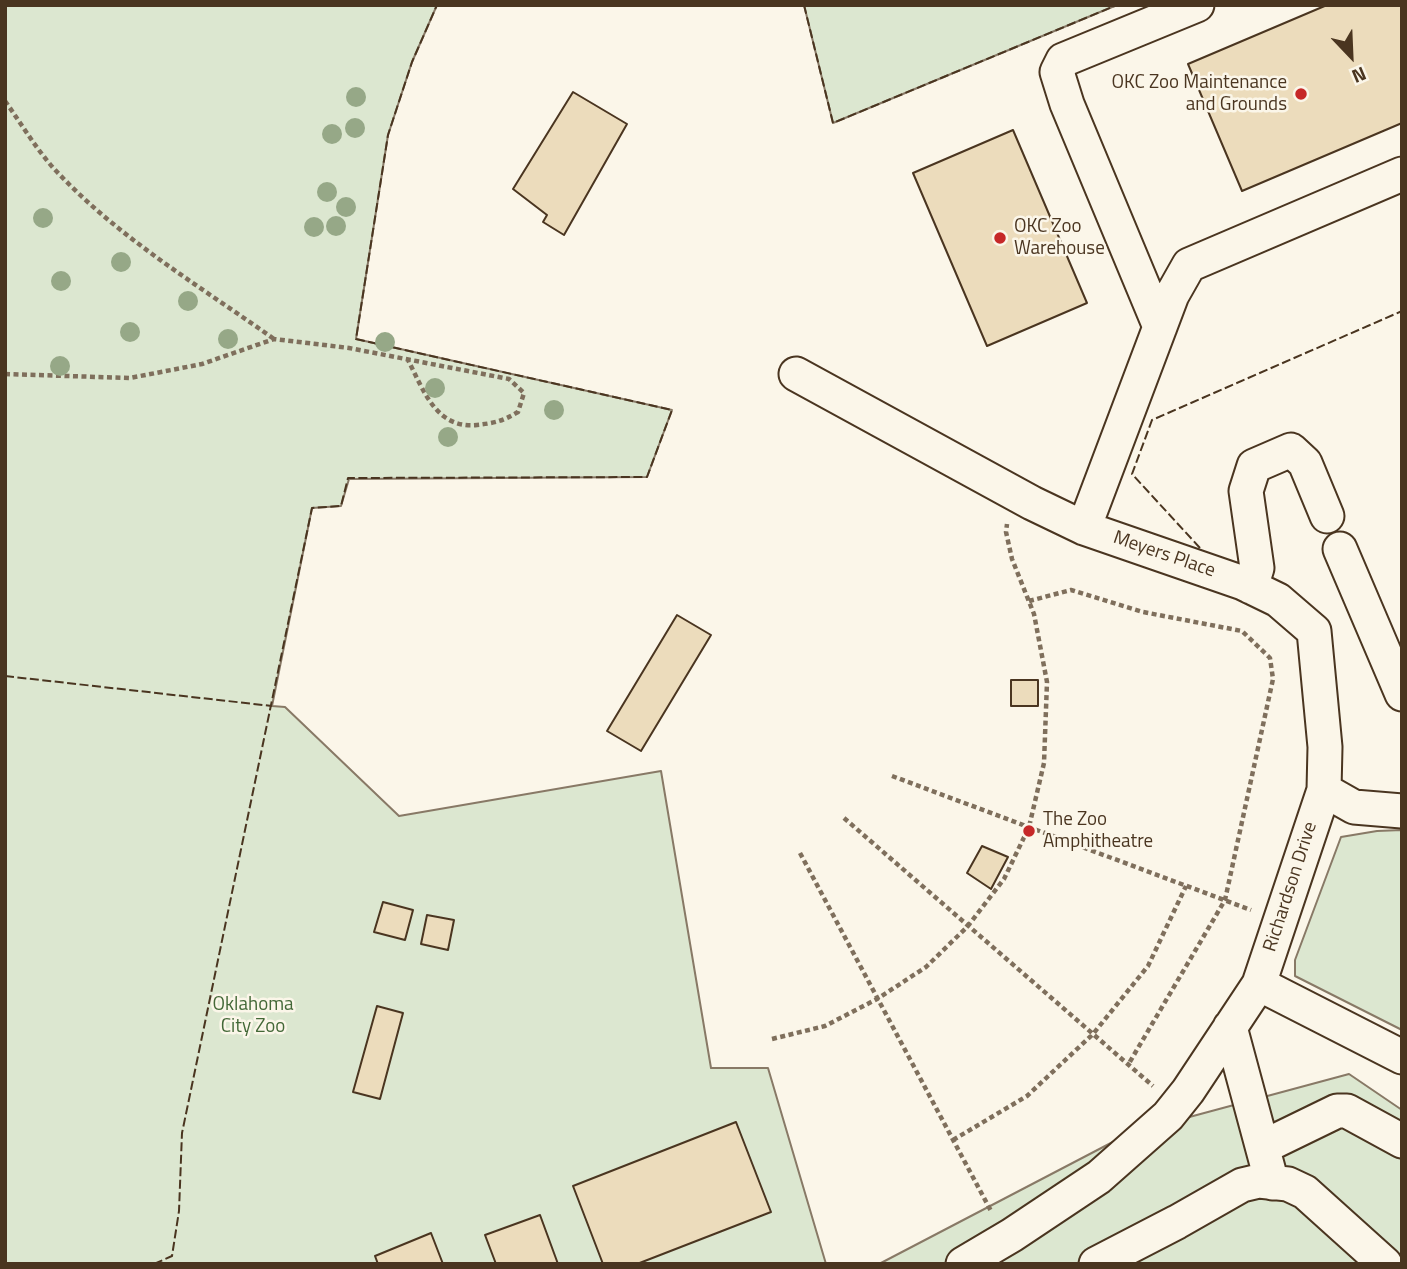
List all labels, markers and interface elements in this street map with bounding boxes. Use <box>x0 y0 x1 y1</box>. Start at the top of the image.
north arrow <box>1316 21 1386 91</box>
text: N <box>1348 60 1371 92</box>
place label: OKC Zoo Maintenance and Grounds <box>1111 72 1287 116</box>
marker: OKC Zoo Maintenance and Grounds <box>1293 86 1309 102</box>
place label: OKC Zoo Warehouse <box>1014 216 1105 260</box>
marker: OKC Zoo Warehouse <box>992 230 1008 246</box>
street label: Meyers Place <box>1110 527 1218 583</box>
place label: The Zoo Amphitheatre <box>1043 809 1153 853</box>
street label: Richardson Drive <box>1259 819 1323 955</box>
marker: The Zoo Amphitheatre <box>1021 823 1037 839</box>
park label: Oklahoma City Zoo <box>212 994 294 1038</box>

